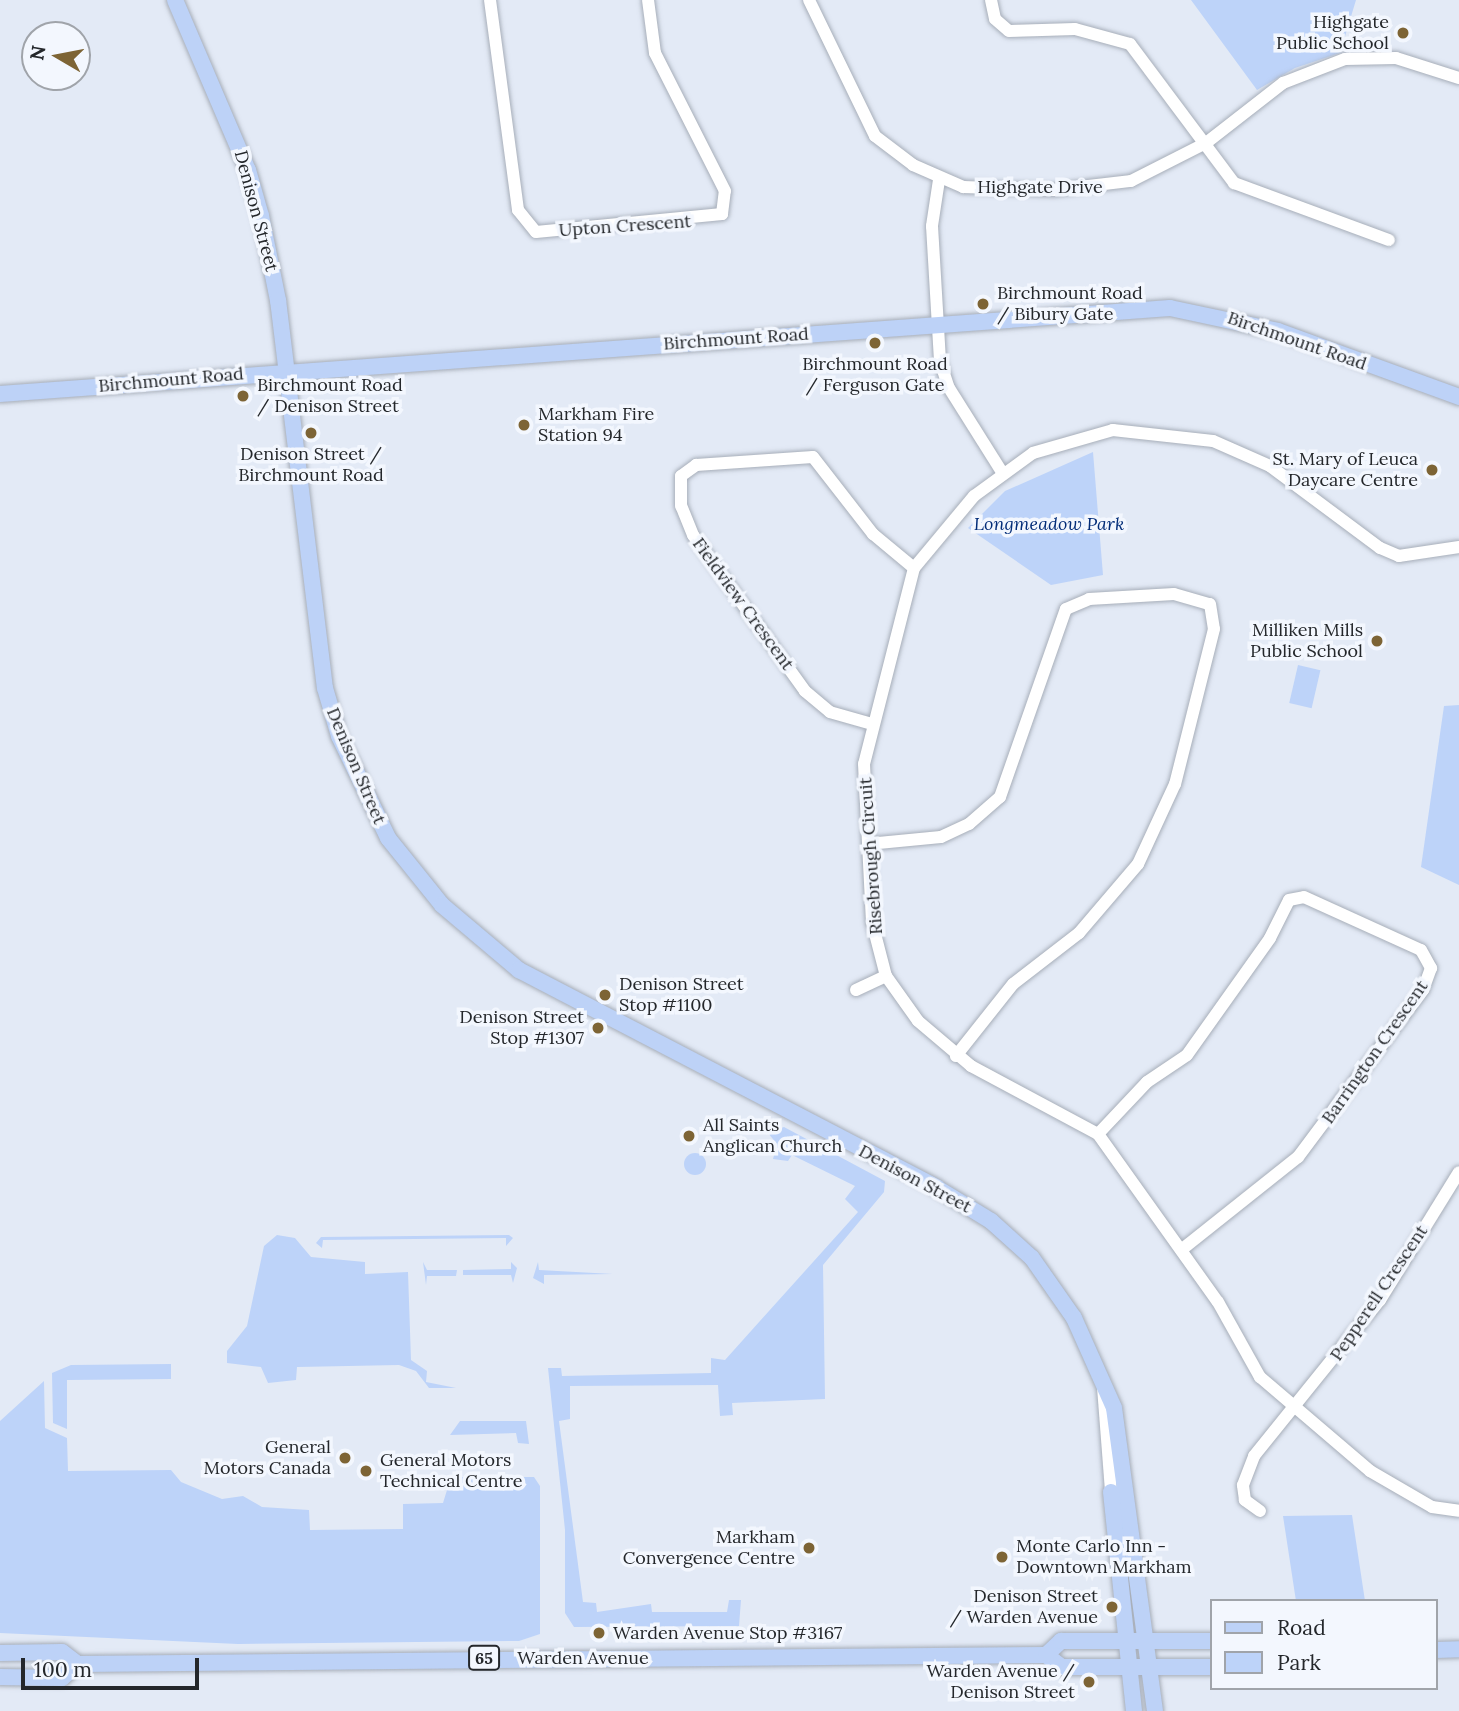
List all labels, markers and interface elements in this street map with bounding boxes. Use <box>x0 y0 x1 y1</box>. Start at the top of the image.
place label: Highgate Public School <box>1276 12 1389 54</box>
north arrow <box>21 21 91 91</box>
marker: Highgate Public School <box>1395 25 1411 41</box>
text: N <box>24 43 50 62</box>
street label: Denison Street <box>229 148 283 274</box>
street label: Highgate Drive <box>977 176 1103 198</box>
street label: Upton Crescent <box>558 211 692 241</box>
place label: Birchmount Road / Bibury Gate <box>997 283 1143 326</box>
marker: Birchmount Road / Bibury Gate <box>975 296 991 312</box>
street label: Birchmount Road <box>1225 307 1369 375</box>
street label: Birchmount Road <box>663 323 809 355</box>
marker: Birchmount Road / Ferguson Gate <box>867 335 883 351</box>
place label: Birchmount Road / Ferguson Gate <box>802 354 948 396</box>
street label: Birchmount Road <box>97 363 245 397</box>
place label: Birchmount Road / Denison Street <box>257 375 403 418</box>
marker: Birchmount Road / Denison Street <box>235 388 251 404</box>
place label: Markham Fire Station 94 <box>538 404 654 446</box>
marker: Markham Fire Station 94 <box>516 417 532 433</box>
marker: Denison Street / Birchmount Road <box>303 425 319 441</box>
place label: Denison Street / Birchmount Road <box>238 444 384 486</box>
place label: St. Mary of Leuca Daycare Centre <box>1273 449 1418 491</box>
marker: St. Mary of Leuca Daycare Centre <box>1424 462 1440 478</box>
park label: Longmeadow Park <box>974 513 1124 535</box>
street label: Fieldview Crescent <box>688 534 798 674</box>
place label: Milliken Mills Public School <box>1250 620 1363 662</box>
marker: Milliken Mills Public School <box>1369 633 1385 649</box>
street label: Denison Street <box>322 704 390 828</box>
street label: Risebrough Circuit <box>855 777 887 935</box>
place label: Denison Street Stop #1100 <box>619 974 744 1016</box>
street label: Barrington Crescent <box>1317 976 1433 1128</box>
marker: Denison Street Stop #1100 <box>597 987 613 1003</box>
place label: Denison Street Stop #1307 <box>459 1007 584 1050</box>
marker: Denison Street Stop #1307 <box>590 1020 606 1036</box>
place label: All Saints Anglican Church <box>703 1115 842 1158</box>
marker: All Saints Anglican Church <box>681 1128 697 1144</box>
street label: Denison Street <box>855 1140 975 1218</box>
street label: Pepperell Crescent <box>1326 1221 1432 1365</box>
place label: General Motors Canada <box>204 1437 331 1480</box>
marker: General Motors Canada <box>337 1450 353 1466</box>
place label: General Motors Technical Centre <box>380 1450 523 1492</box>
marker: General Motors Technical Centre <box>358 1463 374 1479</box>
place label: Markham Convergence Centre <box>623 1527 795 1570</box>
place label: Monte Carlo Inn - Downtown Markham <box>1016 1536 1192 1578</box>
marker: Markham Convergence Centre <box>801 1540 817 1556</box>
marker: Monte Carlo Inn - Downtown Markham <box>994 1549 1010 1565</box>
place label: Denison Street / Warden Avenue <box>949 1586 1098 1628</box>
marker: Denison Street / Warden Avenue <box>1104 1599 1120 1615</box>
legend <box>1210 1599 1438 1690</box>
text: Road <box>1277 1614 1326 1641</box>
place label: Warden Avenue Stop #3167 <box>613 1622 842 1644</box>
marker: Warden Avenue Stop #3167 <box>591 1625 607 1641</box>
scale bar <box>24 1644 203 1688</box>
road number: 65 <box>466 1646 502 1670</box>
street label: Warden Avenue <box>517 1647 649 1669</box>
text: Park <box>1277 1649 1321 1676</box>
text: 100 m <box>34 1656 92 1683</box>
place label: Warden Avenue / Denison Street <box>926 1661 1075 1704</box>
marker: Warden Avenue / Denison Street <box>1081 1674 1097 1690</box>

